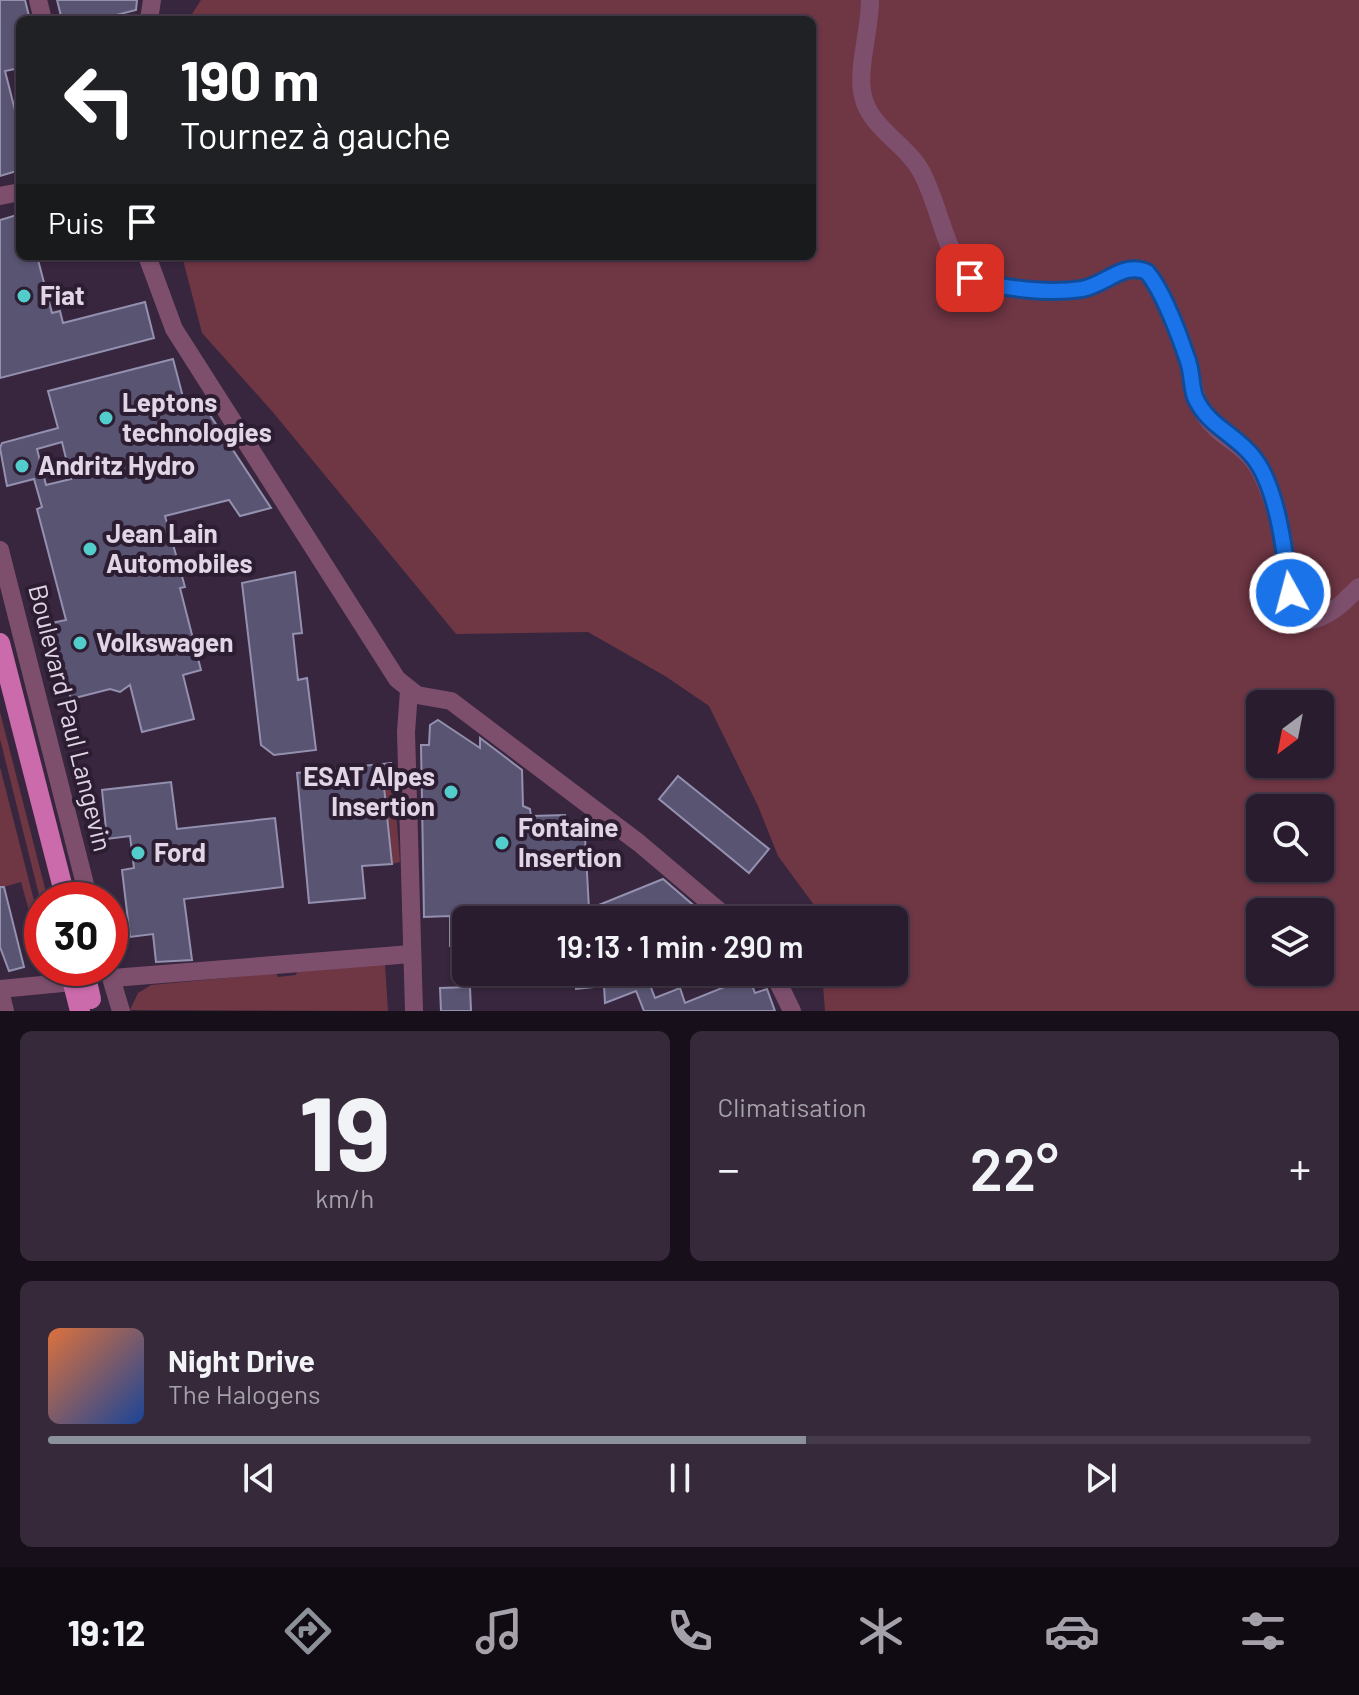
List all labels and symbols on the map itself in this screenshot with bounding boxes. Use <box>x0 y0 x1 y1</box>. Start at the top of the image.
pin <box>936 244 1004 312</box>
place label: Fiat <box>40 279 85 310</box>
marker: Fiat <box>15 287 33 305</box>
place label: Leptons technologies <box>122 386 272 447</box>
marker: Leptons technologies <box>97 409 115 427</box>
place label: Andritz Hydro <box>38 449 195 480</box>
marker: Andritz Hydro <box>13 457 31 475</box>
place label: Jean Lain Automobiles <box>106 517 253 578</box>
marker: Jean Lain Automobiles <box>81 540 99 558</box>
position arrow <box>1248 551 1332 635</box>
street label: Boulevard Paul Langevin <box>23 581 120 854</box>
place label: Volkswagen <box>96 626 233 657</box>
marker: Volkswagen <box>71 634 89 652</box>
north arrow <box>1246 690 1334 778</box>
place label: ESAT Alpes Insertion <box>303 760 435 821</box>
marker: ESAT Alpes Insertion <box>442 783 460 801</box>
place label: Fontaine Insertion <box>518 811 622 872</box>
marker: Fontaine Insertion <box>493 834 511 852</box>
place label: Ford <box>154 836 206 867</box>
marker: Ford <box>129 844 147 862</box>
speed limit sign: 30 <box>24 882 128 986</box>

